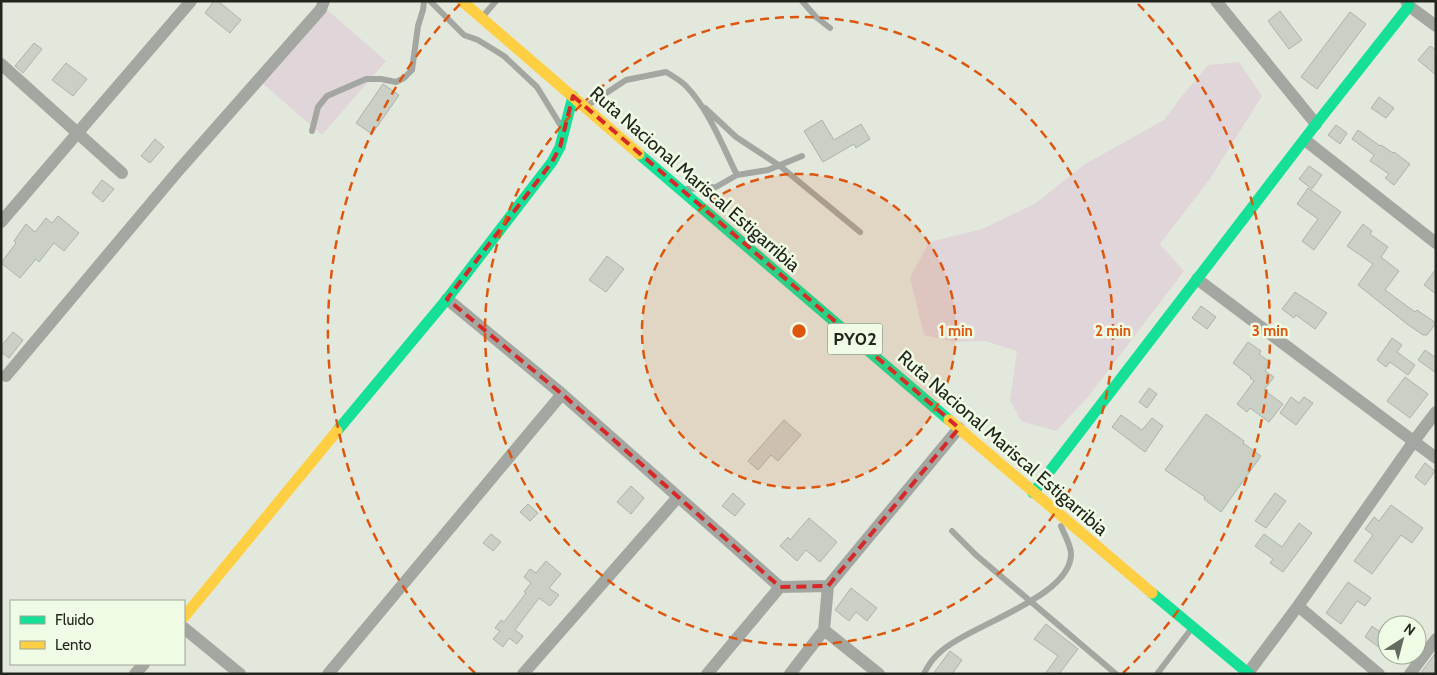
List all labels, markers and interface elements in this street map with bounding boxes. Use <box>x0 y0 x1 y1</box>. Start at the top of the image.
street label: Ruta Nacional Mariscal Estigarribia <box>585 81 805 277</box>
centre of rings <box>790 322 808 340</box>
text: 1 min <box>939 322 973 340</box>
text: 2 min <box>1095 322 1131 340</box>
text: 3 min <box>1252 322 1288 340</box>
road number: PY02 <box>828 324 882 354</box>
street label: Ruta Nacional Mariscal Estigarribia <box>893 345 1113 541</box>
legend <box>10 600 185 665</box>
text: Fluido <box>55 611 94 629</box>
north arrow <box>1377 615 1427 665</box>
text: N <box>1400 619 1419 640</box>
text: Lento <box>55 636 92 654</box>

